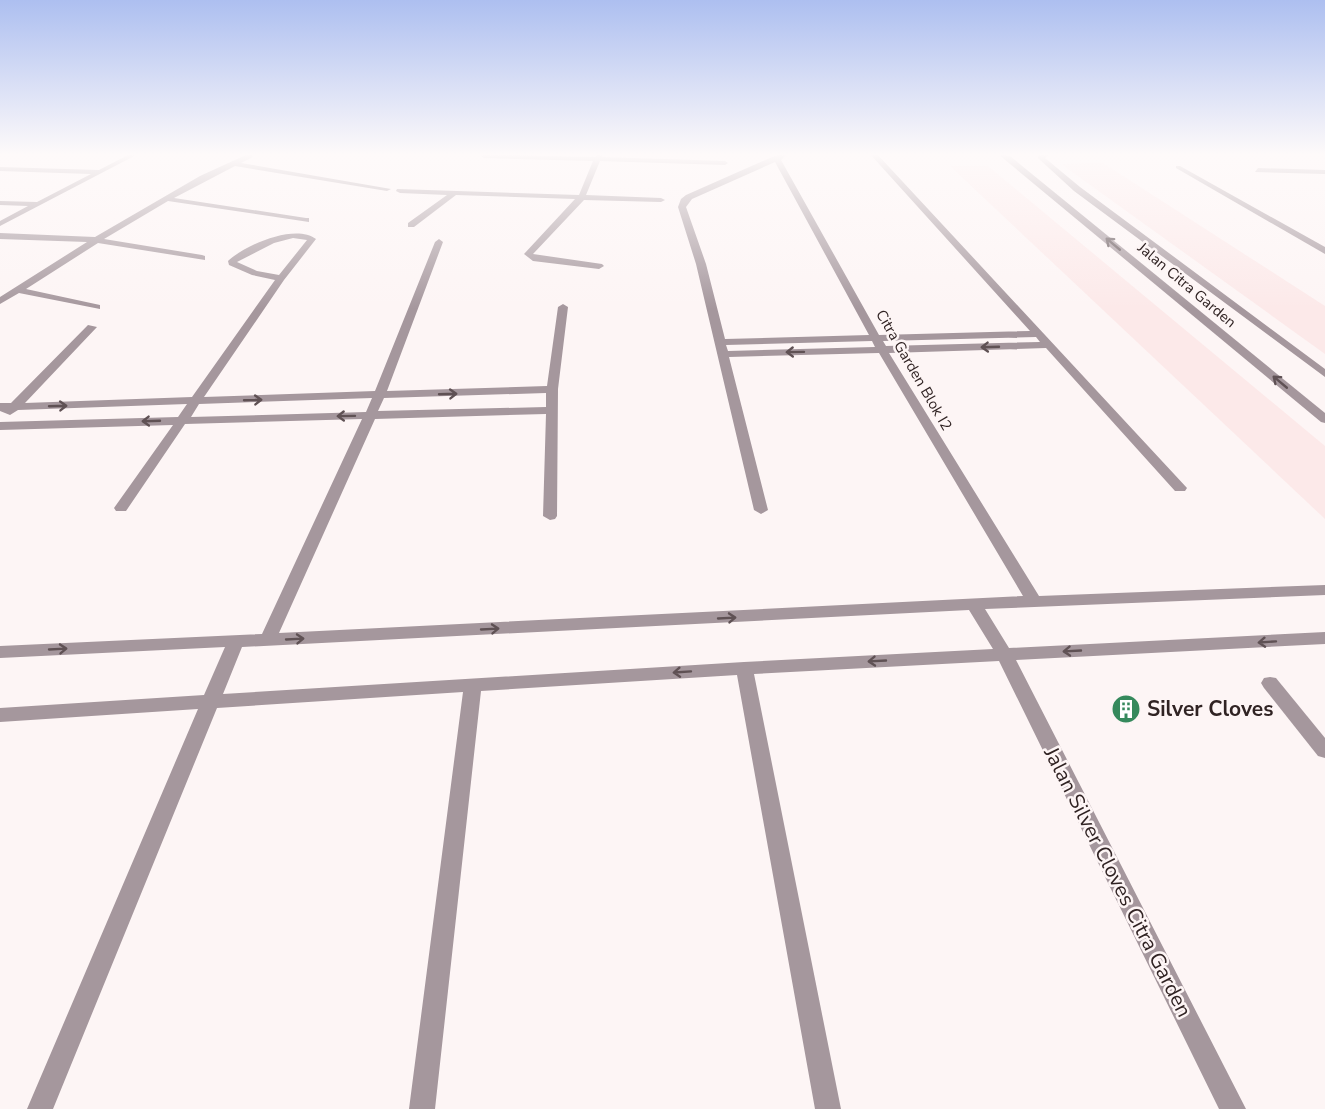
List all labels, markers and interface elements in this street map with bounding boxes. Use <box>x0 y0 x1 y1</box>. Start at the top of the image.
one-way arrow <box>1106 237 1121 251</box>
street label: Jalan Citra Garden <box>1133 237 1240 332</box>
street label: Citra Garden Blok I2 <box>871 306 957 434</box>
one-way arrow <box>981 341 1001 353</box>
one-way arrow <box>786 347 806 358</box>
one-way arrow <box>1272 375 1288 388</box>
one-way arrow <box>438 388 458 399</box>
one-way arrow <box>243 394 263 406</box>
one-way arrow <box>48 400 68 411</box>
one-way arrow <box>337 410 357 422</box>
one-way arrow <box>142 416 162 427</box>
one-way arrow <box>716 613 736 624</box>
one-way arrow <box>479 624 499 635</box>
one-way arrow <box>285 633 305 644</box>
one-way arrow <box>1257 636 1277 647</box>
one-way arrow <box>48 644 68 655</box>
one-way arrow <box>1062 646 1082 657</box>
one-way arrow <box>868 656 888 667</box>
one-way arrow <box>673 667 693 678</box>
building icon: Silver Cloves <box>1110 693 1142 725</box>
place label: Silver Cloves <box>1147 695 1273 723</box>
street label: Jalan Silver Cloves Citra Garden <box>1037 741 1198 1022</box>

